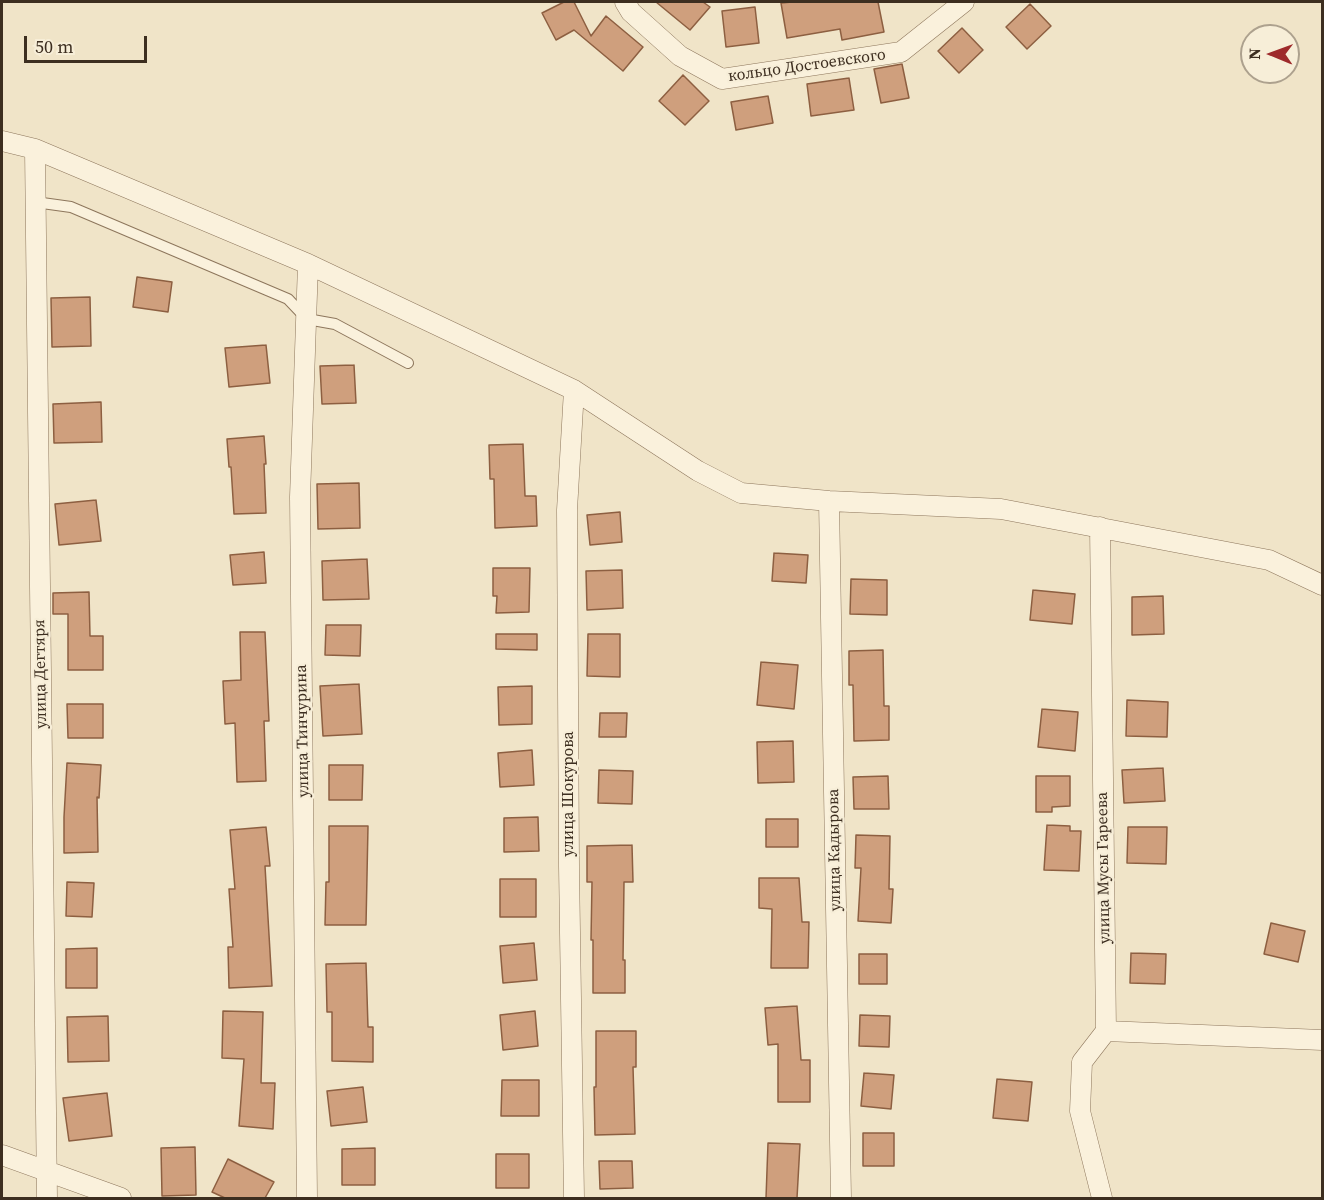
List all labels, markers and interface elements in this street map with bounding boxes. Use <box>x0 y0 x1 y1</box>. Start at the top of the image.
scale bar <box>27 24 150 62</box>
north arrow <box>1240 24 1300 84</box>
text: 50 m <box>35 34 73 59</box>
street label: кольцо Достоевского <box>727 45 887 87</box>
text: N <box>1243 48 1265 60</box>
street label: улица Дегтяря <box>30 619 52 729</box>
street label: улица Тинчурина <box>292 664 314 798</box>
street label: улица Шокурова <box>559 731 579 857</box>
street label: улица Кадырова <box>824 788 846 912</box>
street label: улица Мусы Гареева <box>1093 792 1115 944</box>

